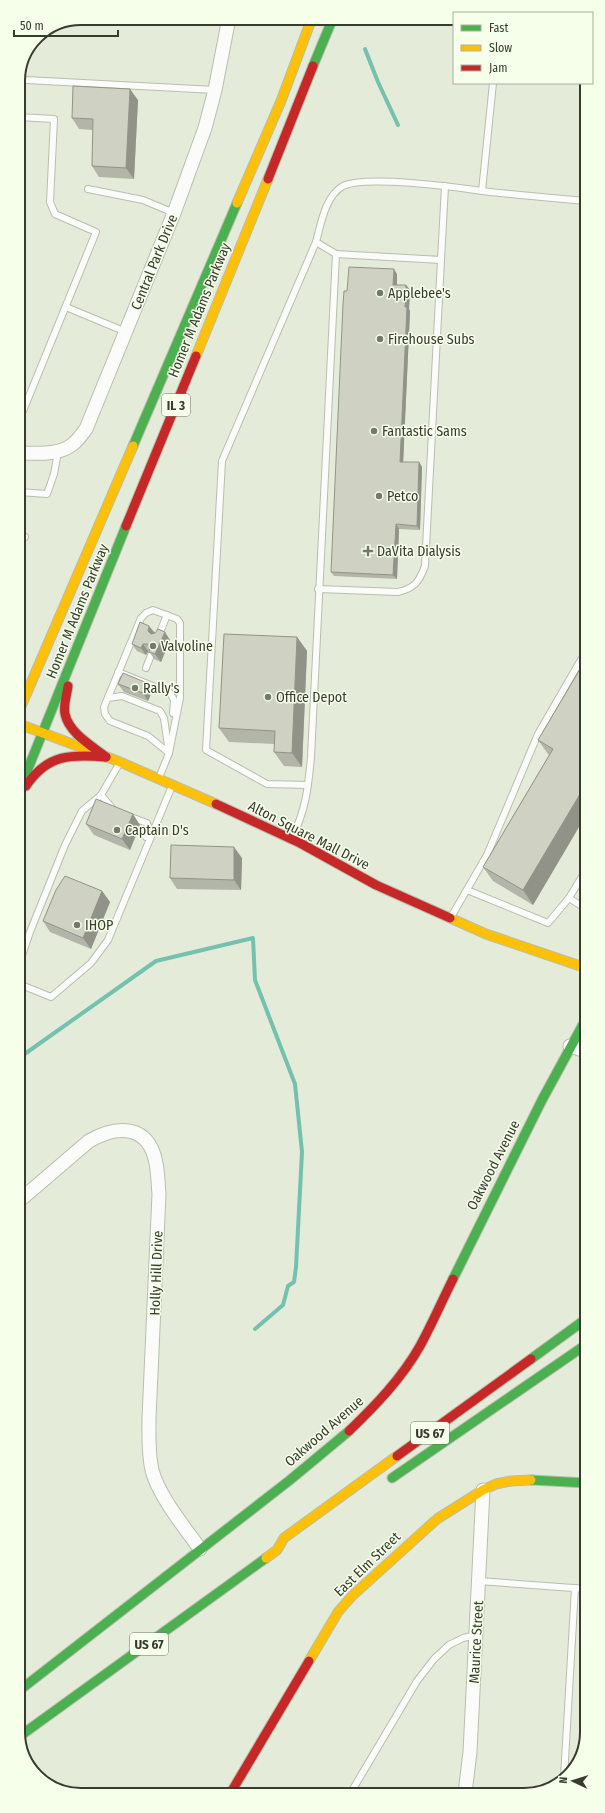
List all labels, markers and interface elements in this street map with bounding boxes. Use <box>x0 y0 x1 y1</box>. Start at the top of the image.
scale bar <box>14 12 118 38</box>
legend <box>453 12 593 84</box>
text: 50 m <box>20 19 44 33</box>
text: Fast <box>489 21 508 35</box>
text: Slow <box>489 41 512 55</box>
text: Jam <box>489 61 507 75</box>
street label: Central Park Drive <box>128 212 181 312</box>
street label: Homer M Adams Parkway <box>165 240 234 380</box>
place label: Applebee's <box>388 285 451 302</box>
marker: Applebee's <box>375 288 385 298</box>
place label: Firehouse Subs <box>388 331 475 348</box>
marker: Firehouse Subs <box>375 334 385 344</box>
road number: IL 3 <box>162 394 190 416</box>
place label: Fantastic Sams <box>382 423 467 440</box>
marker: Fantastic Sams <box>369 426 379 436</box>
place label: Petco <box>387 488 418 505</box>
marker: Petco <box>374 491 384 501</box>
street label: Homer M Adams Parkway <box>43 541 112 681</box>
place label: DaVita Dialysis <box>377 543 461 560</box>
marker: DaVita Dialysis <box>362 545 374 557</box>
place label: Valvoline <box>161 638 213 655</box>
marker: Valvoline <box>148 641 158 651</box>
place label: Rally's <box>143 680 179 697</box>
marker: Rally's <box>130 683 140 693</box>
place label: Office Depot <box>276 689 347 706</box>
marker: Office Depot <box>263 692 273 702</box>
street label: Alton Square Mall Drive <box>245 798 372 873</box>
place label: Captain D's <box>125 822 189 839</box>
marker: Captain D's <box>112 825 122 835</box>
place label: IHOP <box>85 917 113 934</box>
marker: IHOP <box>72 920 82 930</box>
street label: Oakwood Avenue <box>463 1117 523 1213</box>
street label: Holly Hill Drive <box>147 1230 166 1316</box>
street label: Oakwood Avenue <box>281 1393 367 1470</box>
road number: US 67 <box>411 1422 449 1444</box>
street label: East Elm Street <box>331 1528 404 1600</box>
street label: Maurice Street <box>466 1600 487 1684</box>
road number: US 67 <box>130 1633 168 1655</box>
north arrow <box>553 1761 593 1801</box>
text: N <box>557 1777 570 1784</box>

